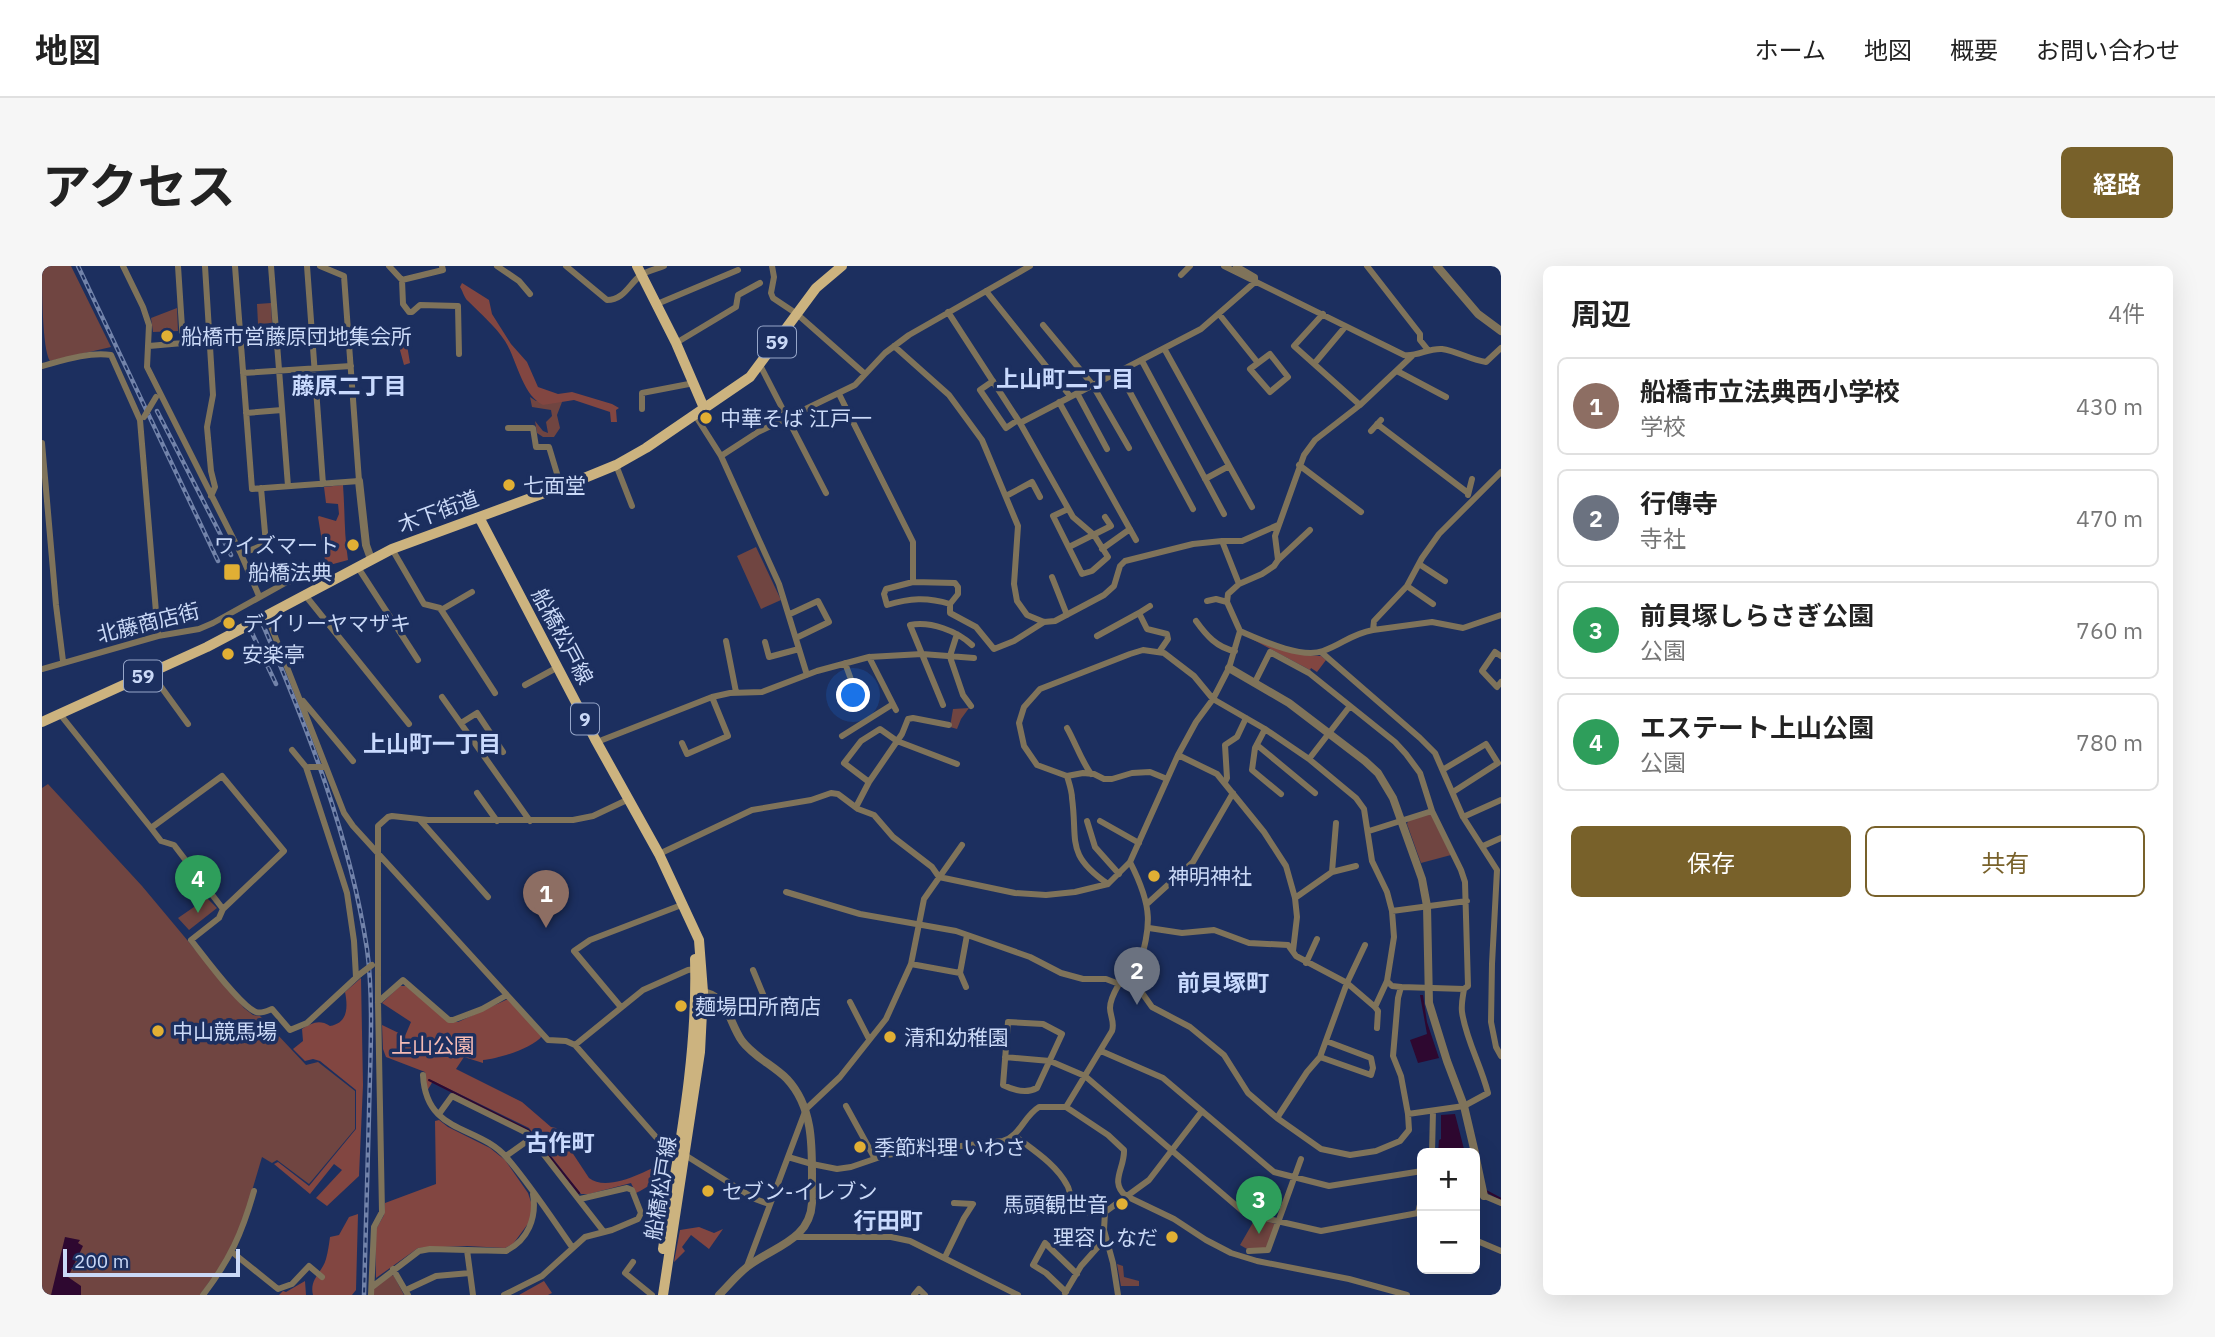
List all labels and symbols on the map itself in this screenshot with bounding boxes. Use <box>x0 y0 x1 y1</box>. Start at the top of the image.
place label: 船橋市営藤原団地集会所 <box>181 322 412 350</box>
road number: 59 <box>758 326 796 358</box>
marker: 船橋市営藤原団地集会所 <box>159 328 175 344</box>
district label: 上山町二丁目 <box>996 363 1134 393</box>
district label: 藤原二丁目 <box>292 370 407 400</box>
place label: 中華そば 江戸一 <box>720 404 872 432</box>
marker: 中華そば 江戸一 <box>698 410 714 426</box>
place label: 七面堂 <box>523 471 586 499</box>
marker: 七面堂 <box>501 477 517 493</box>
street label: 木下街道 <box>394 483 482 539</box>
place label: ワイズマート <box>214 531 339 559</box>
marker: ワイズマート <box>345 537 361 553</box>
place label: 船橋法典 <box>248 558 332 586</box>
marker: 船橋法典 <box>222 562 242 582</box>
street label: 船橋松戸線 <box>526 583 600 689</box>
street label: 北藤商店街 <box>94 596 202 648</box>
place label: デイリーヤマザキ <box>243 609 411 637</box>
marker: デイリーヤマザキ <box>221 615 237 631</box>
place label: 安楽亭 <box>242 640 305 668</box>
marker: 安楽亭 <box>220 646 236 662</box>
road number: 59 <box>124 660 162 692</box>
your location <box>836 678 870 712</box>
road number: 9 <box>571 703 599 734</box>
district label: 上山町一丁目 <box>363 728 501 758</box>
pin: 4 <box>175 855 221 913</box>
place label: 神明神社 <box>1168 862 1252 890</box>
marker: 神明神社 <box>1146 868 1162 884</box>
pin: 1 <box>523 870 569 928</box>
pin: 2 <box>1114 947 1160 1005</box>
district label: 前貝塚町 <box>1177 967 1269 997</box>
place label: 麺場田所商店 <box>695 992 821 1020</box>
marker: 麺場田所商店 <box>673 998 689 1014</box>
place label: 中山競馬場 <box>172 1017 277 1045</box>
marker: 中山競馬場 <box>150 1023 166 1039</box>
place label: 清和幼稚園 <box>904 1023 1009 1051</box>
marker: 清和幼稚園 <box>882 1029 898 1045</box>
park label: 上山公園 <box>391 1031 475 1059</box>
district label: 古作町 <box>526 1127 595 1157</box>
place label: 季節料理 いわさ <box>874 1133 1026 1161</box>
street label: 船橋松戸線 <box>638 1134 682 1242</box>
marker: 季節料理 いわさ <box>852 1139 868 1155</box>
pin: 3 <box>1236 1176 1282 1234</box>
place label: セブン-イレブン <box>722 1177 877 1205</box>
marker: セブン-イレブン <box>700 1183 716 1199</box>
place label: 馬頭観世音 <box>1003 1190 1108 1218</box>
marker: 馬頭観世音 <box>1114 1196 1130 1212</box>
district label: 行田町 <box>854 1205 923 1235</box>
place label: 理容しなだ <box>1053 1223 1158 1251</box>
marker: 理容しなだ <box>1164 1229 1180 1245</box>
scale bar <box>63 1246 240 1278</box>

